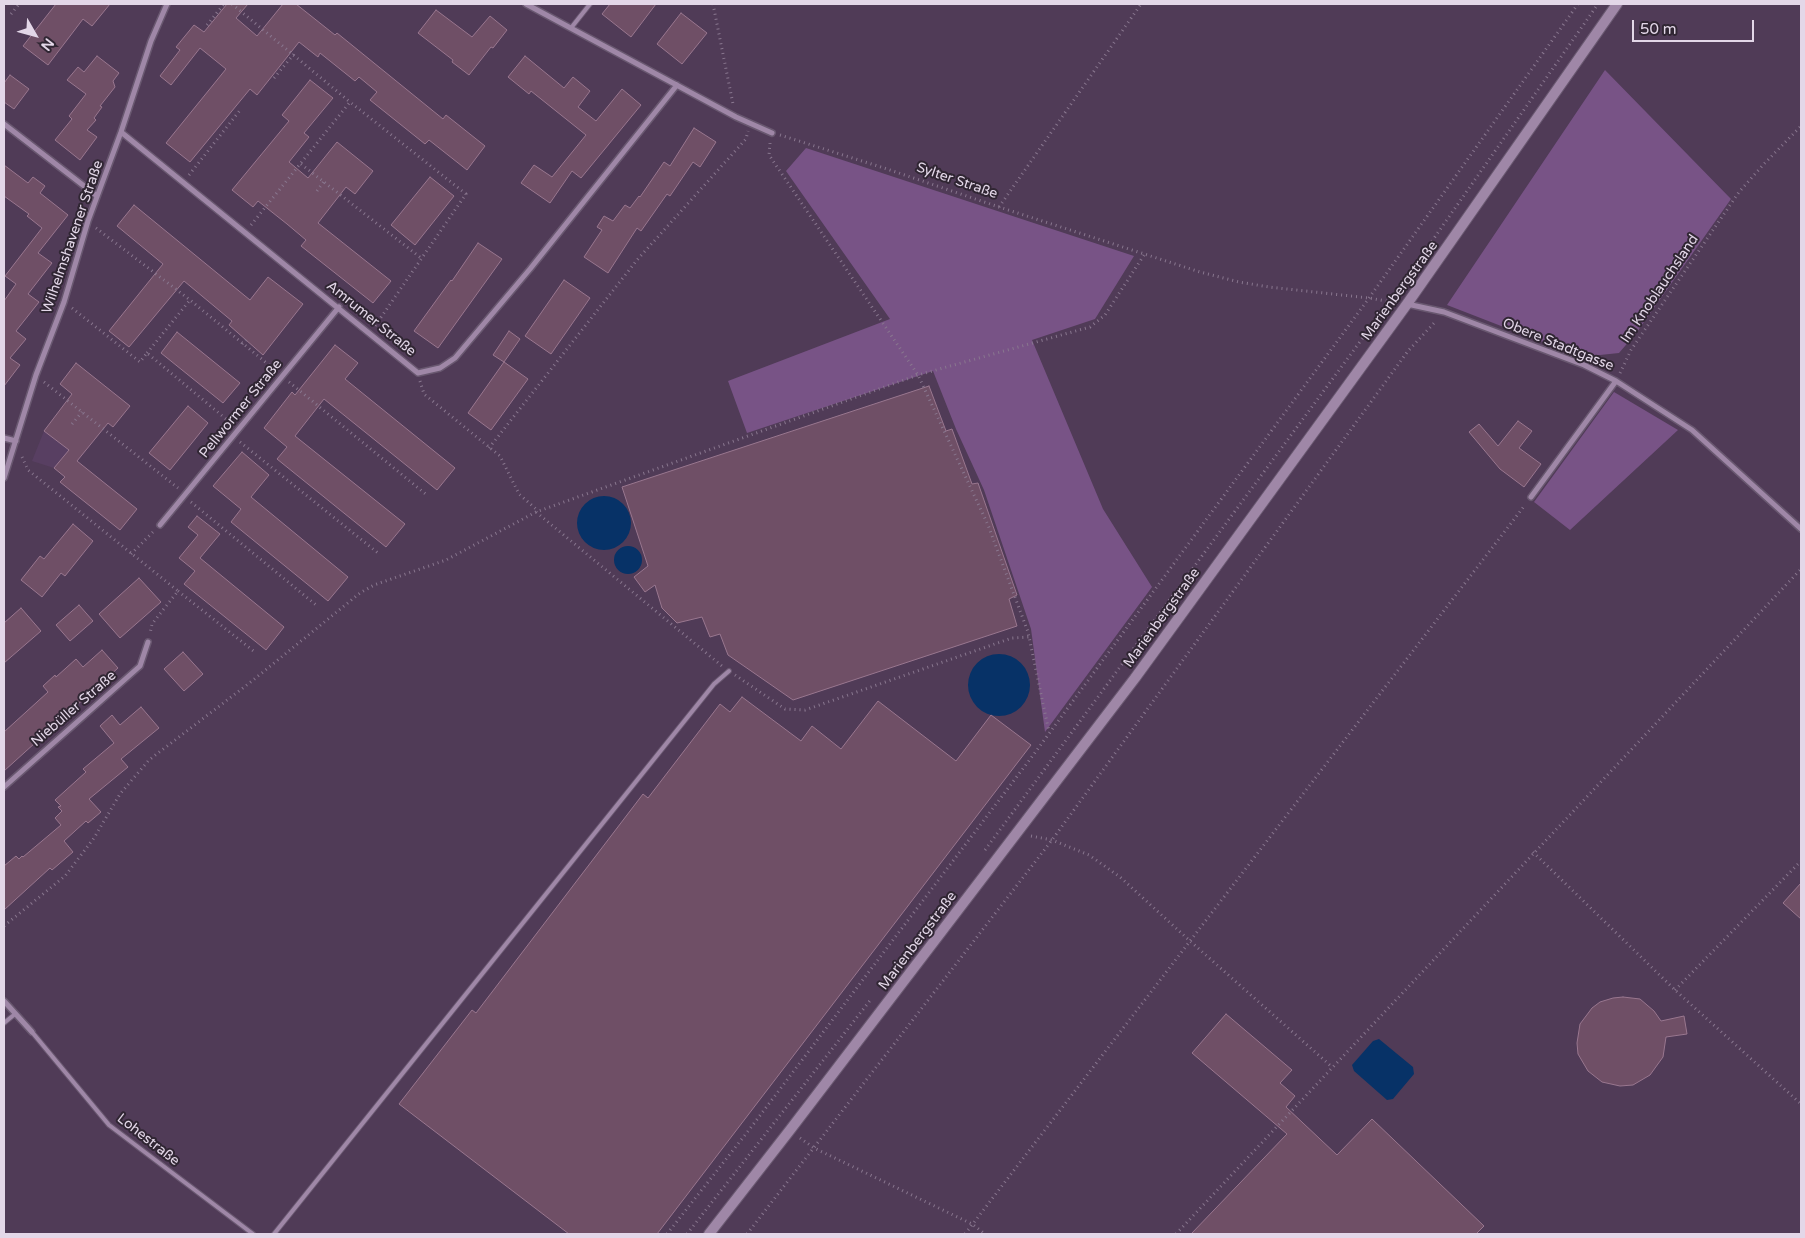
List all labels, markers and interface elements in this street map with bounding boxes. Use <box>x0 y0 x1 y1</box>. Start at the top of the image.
north arrow <box>10 10 60 60</box>
scale bar <box>1635 10 1758 42</box>
text: 50 m <box>1640 20 1677 38</box>
text: N <box>37 35 57 54</box>
street label: Wilhelmshavener Straße <box>39 158 107 316</box>
street label: Sylter Straße <box>914 159 1000 203</box>
street label: Im Knoblauchsland <box>1618 232 1702 346</box>
street label: Marienbergstraße <box>1358 238 1442 344</box>
street label: Amrumer Straße <box>323 278 419 360</box>
street label: Obere Stadtgasse <box>1500 315 1616 375</box>
street label: Pellwormer Straße <box>196 356 286 462</box>
street label: Marienbergstraße <box>1120 565 1204 671</box>
street label: Niebüller Straße <box>28 668 120 750</box>
street label: Marienbergstraße <box>875 888 961 994</box>
street label: Lohestraße <box>113 1110 183 1170</box>

